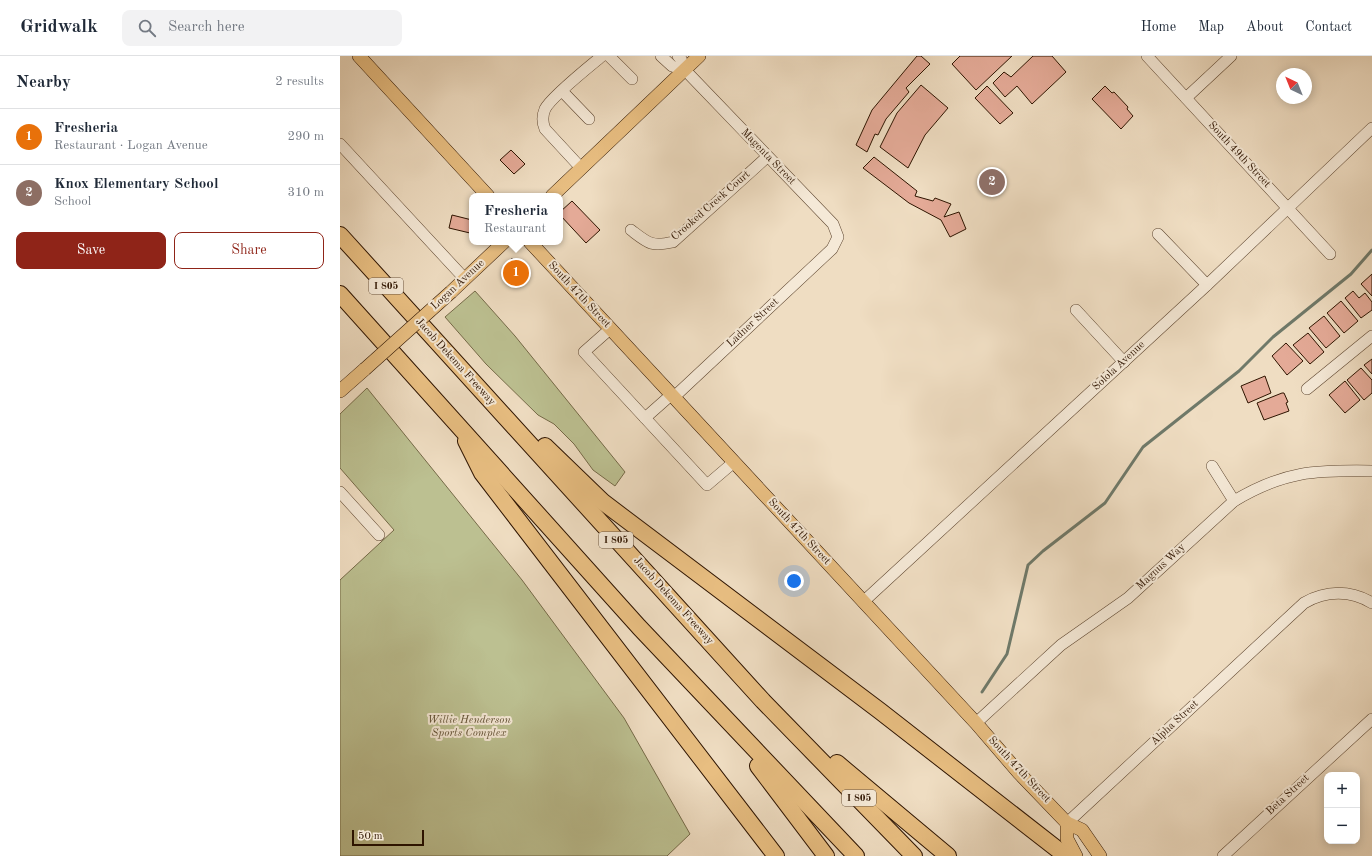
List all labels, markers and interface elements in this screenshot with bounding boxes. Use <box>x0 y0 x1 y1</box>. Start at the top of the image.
search box <box>122 10 402 46</box>
icon: search <box>136 17 158 39</box>
text: Gridwalk <box>20 18 98 37</box>
text: Search here <box>168 20 245 35</box>
text: Home <box>1141 20 1176 34</box>
text: Map <box>1198 20 1224 34</box>
text: About <box>1246 20 1283 34</box>
text: Contact <box>1305 20 1352 34</box>
north arrow <box>1276 68 1312 104</box>
text: Nearby <box>16 74 71 91</box>
text: 2 results <box>275 75 324 88</box>
street label: South 49th Street <box>1206 120 1272 190</box>
text: Fresheria <box>54 121 118 136</box>
street label: Magenta Street <box>739 127 797 187</box>
text: 1 <box>25 130 33 143</box>
text: 290 m <box>287 130 324 143</box>
text: Restaurant · Logan Avenue <box>54 139 208 152</box>
pin: 2 <box>979 167 1005 197</box>
street label: Crooked Creek Court <box>670 169 753 243</box>
text: Knox Elementary School <box>54 177 219 192</box>
text: 2 <box>25 186 33 199</box>
text: 310 m <box>287 186 324 199</box>
popup <box>469 193 563 245</box>
text: School <box>54 195 91 208</box>
text: Fresheria <box>484 204 548 219</box>
text: Restaurant <box>484 222 546 235</box>
button: Save <box>16 232 166 269</box>
button: Share <box>174 232 324 269</box>
street label: Logan Avenue <box>429 258 487 312</box>
pin: 1 <box>503 258 529 288</box>
street label: South 47th Street <box>546 260 612 330</box>
road number: I 805 <box>369 278 403 294</box>
street label: Ladner Street <box>725 296 781 350</box>
street label: Jacob Dekema Freeway <box>413 316 497 408</box>
street label: Solola Avenue <box>1091 339 1147 393</box>
street label: South 47th Street <box>766 497 832 567</box>
road number: I 805 <box>599 532 633 548</box>
street label: Magnus Way <box>1134 542 1188 592</box>
street label: Jacob Dekema Freeway <box>631 555 715 647</box>
your location <box>784 571 804 591</box>
street label: Alpha Street <box>1149 698 1201 748</box>
park label: Willie Henderson Sports Complex <box>427 715 511 739</box>
street label: South 47th Street <box>986 735 1052 805</box>
street label: Beta Street <box>1264 772 1312 817</box>
map controls <box>1324 772 1360 844</box>
button: + <box>1324 772 1360 808</box>
road number: I 805 <box>842 790 876 806</box>
button: − <box>1324 808 1360 844</box>
scale bar <box>352 828 424 847</box>
text: 50 m <box>358 831 383 842</box>

